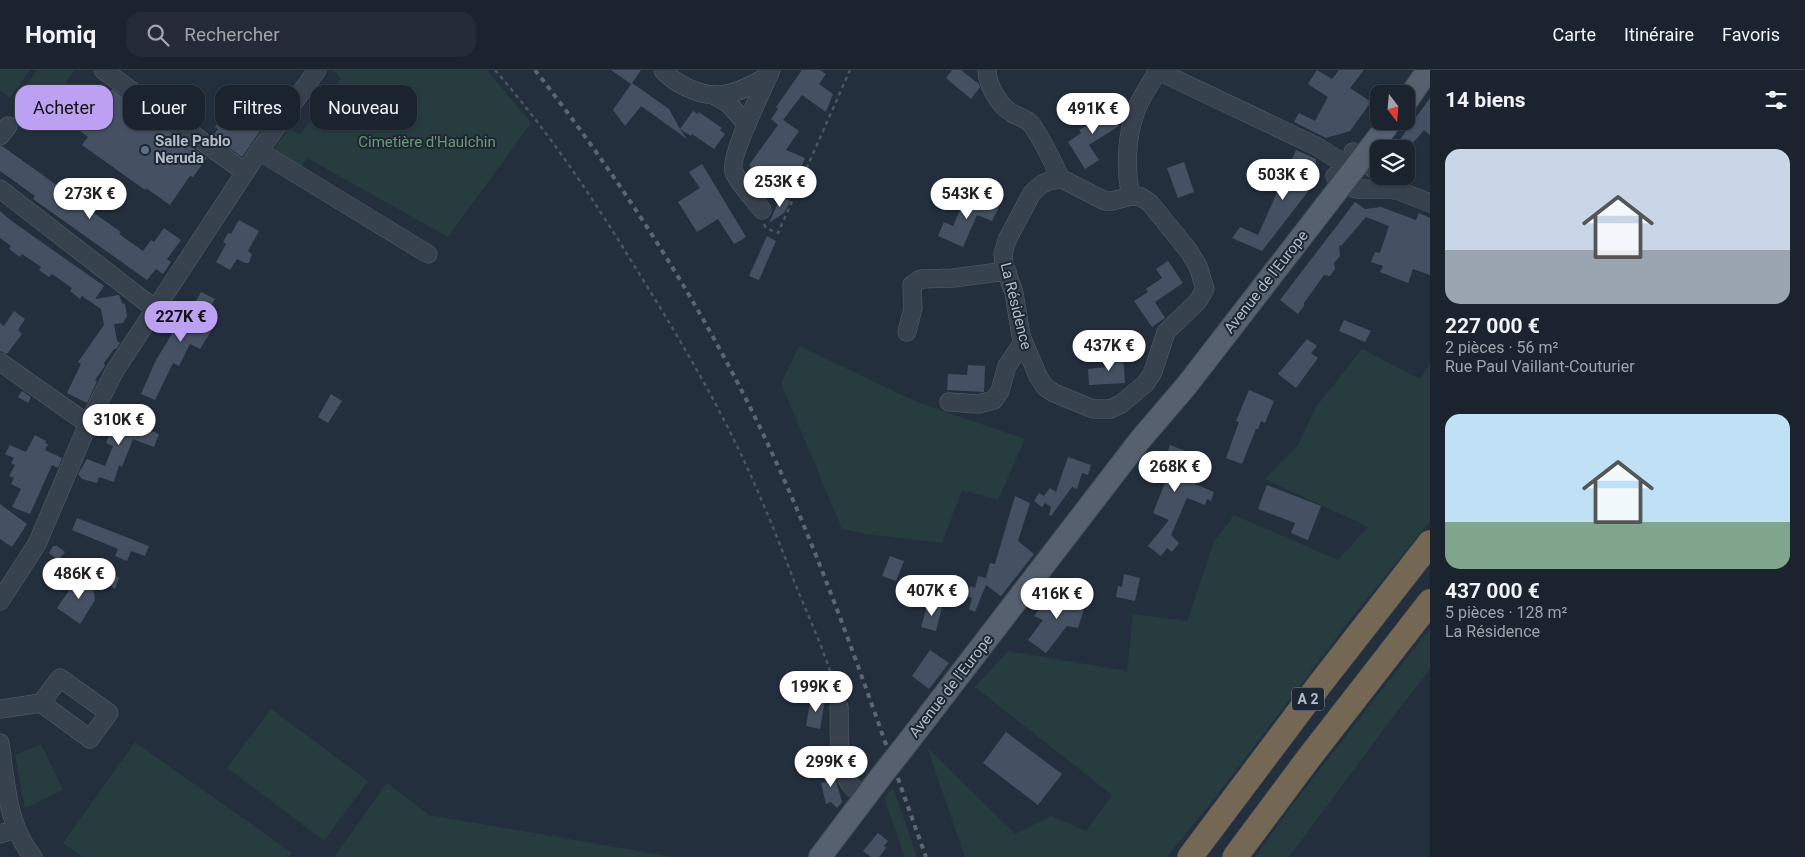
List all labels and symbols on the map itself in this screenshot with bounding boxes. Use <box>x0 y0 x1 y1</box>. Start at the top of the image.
north arrow <box>1370 85 1415 130</box>
pin: 491K € <box>1052 92 1134 135</box>
place label: Salle Pablo Neruda <box>155 132 231 167</box>
park label: Cimetière d'Haulchin <box>358 133 496 151</box>
marker: Salle Pablo Neruda <box>139 144 151 156</box>
pin: 503K € <box>1242 158 1324 201</box>
pin: 253K € <box>739 166 821 208</box>
pin: 273K € <box>49 178 131 220</box>
pin: 543K € <box>926 178 1008 220</box>
street label: Avenue de l'Europe <box>1220 227 1312 337</box>
street label: La Résidence <box>996 261 1036 351</box>
pin: 227K € <box>140 300 222 343</box>
pin: 437K € <box>1068 330 1150 372</box>
pin: 310K € <box>78 404 160 446</box>
pin: 268K € <box>1134 450 1216 493</box>
pin: 486K € <box>38 558 120 600</box>
pin: 407K € <box>891 574 973 617</box>
pin: 416K € <box>1016 578 1098 620</box>
street label: Avenue de l'Europe <box>905 631 997 741</box>
pin: 199K € <box>775 670 857 713</box>
road number: A 2 <box>1292 688 1324 710</box>
pin: 299K € <box>790 746 872 788</box>

